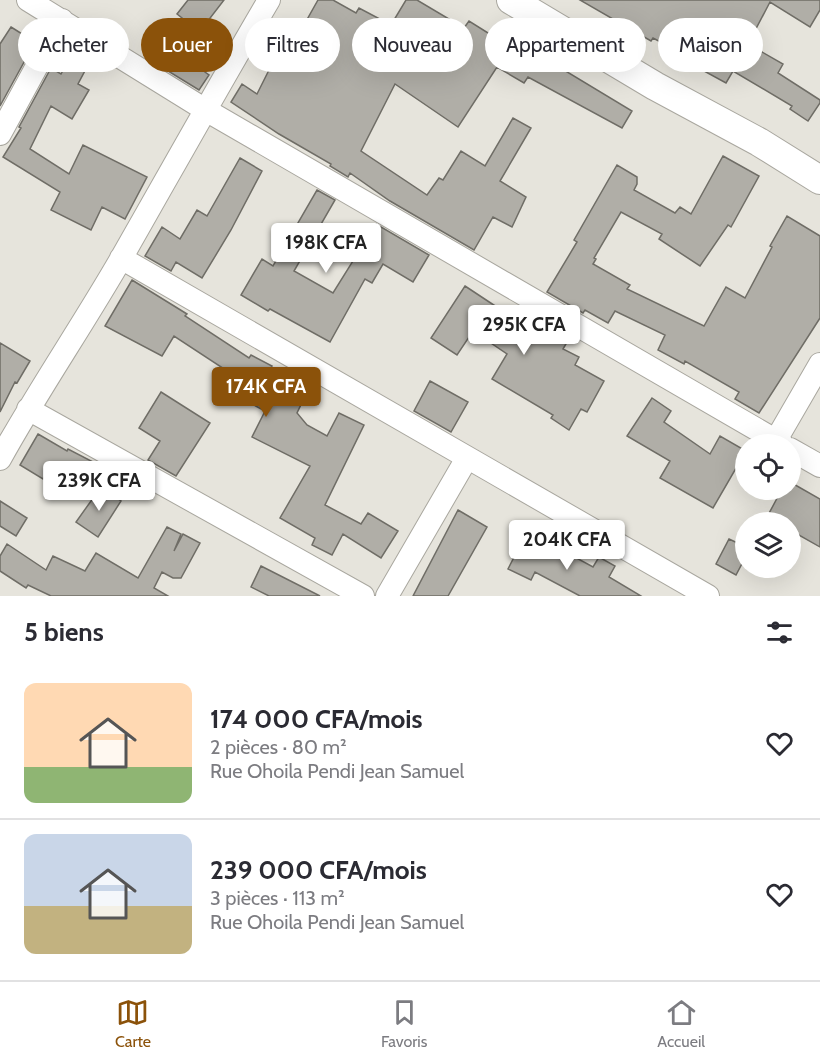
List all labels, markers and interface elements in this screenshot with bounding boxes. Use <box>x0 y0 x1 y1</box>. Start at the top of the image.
chip: Acheter <box>18 18 129 72</box>
chip: Louer <box>141 18 233 72</box>
chip: Filtres <box>245 18 340 72</box>
chip: Nouveau <box>352 18 473 72</box>
chip: Appartement <box>485 18 646 72</box>
chip: Maison <box>658 18 763 72</box>
pin: 198K CFA <box>264 223 388 274</box>
text: 198K CFA <box>285 230 367 254</box>
pin: 295K CFA <box>462 305 586 356</box>
text: 295K CFA <box>482 312 566 336</box>
pin: 174K CFA <box>204 367 328 418</box>
text: 174K CFA <box>226 374 306 398</box>
map controls <box>735 434 801 578</box>
button: locate <box>735 434 801 500</box>
pin: 239K CFA <box>37 461 161 512</box>
text: 239K CFA <box>57 468 141 492</box>
button: layers <box>735 512 801 578</box>
pin: 204K CFA <box>505 520 629 571</box>
text: 204K CFA <box>523 527 611 551</box>
text: 5 biens <box>24 616 104 648</box>
icon: filters <box>763 616 796 649</box>
text: 174 000 CFA/mois <box>210 703 423 735</box>
icon: home <box>72 707 144 779</box>
icon: heart <box>763 727 796 760</box>
text: 2 pièces · 80 m² <box>210 735 347 759</box>
text: Rue Ohoila Pendi Jean Samuel <box>210 759 464 783</box>
text: 239 000 CFA/mois <box>210 854 427 886</box>
icon: home <box>72 858 144 930</box>
icon: heart <box>763 878 796 911</box>
text: 3 pièces · 113 m² <box>210 886 345 910</box>
text: Rue Ohoila Pendi Jean Samuel <box>210 910 464 934</box>
tab: Carte <box>115 996 151 1051</box>
tab: Favoris <box>381 996 427 1051</box>
tab: Accueil <box>657 996 705 1051</box>

